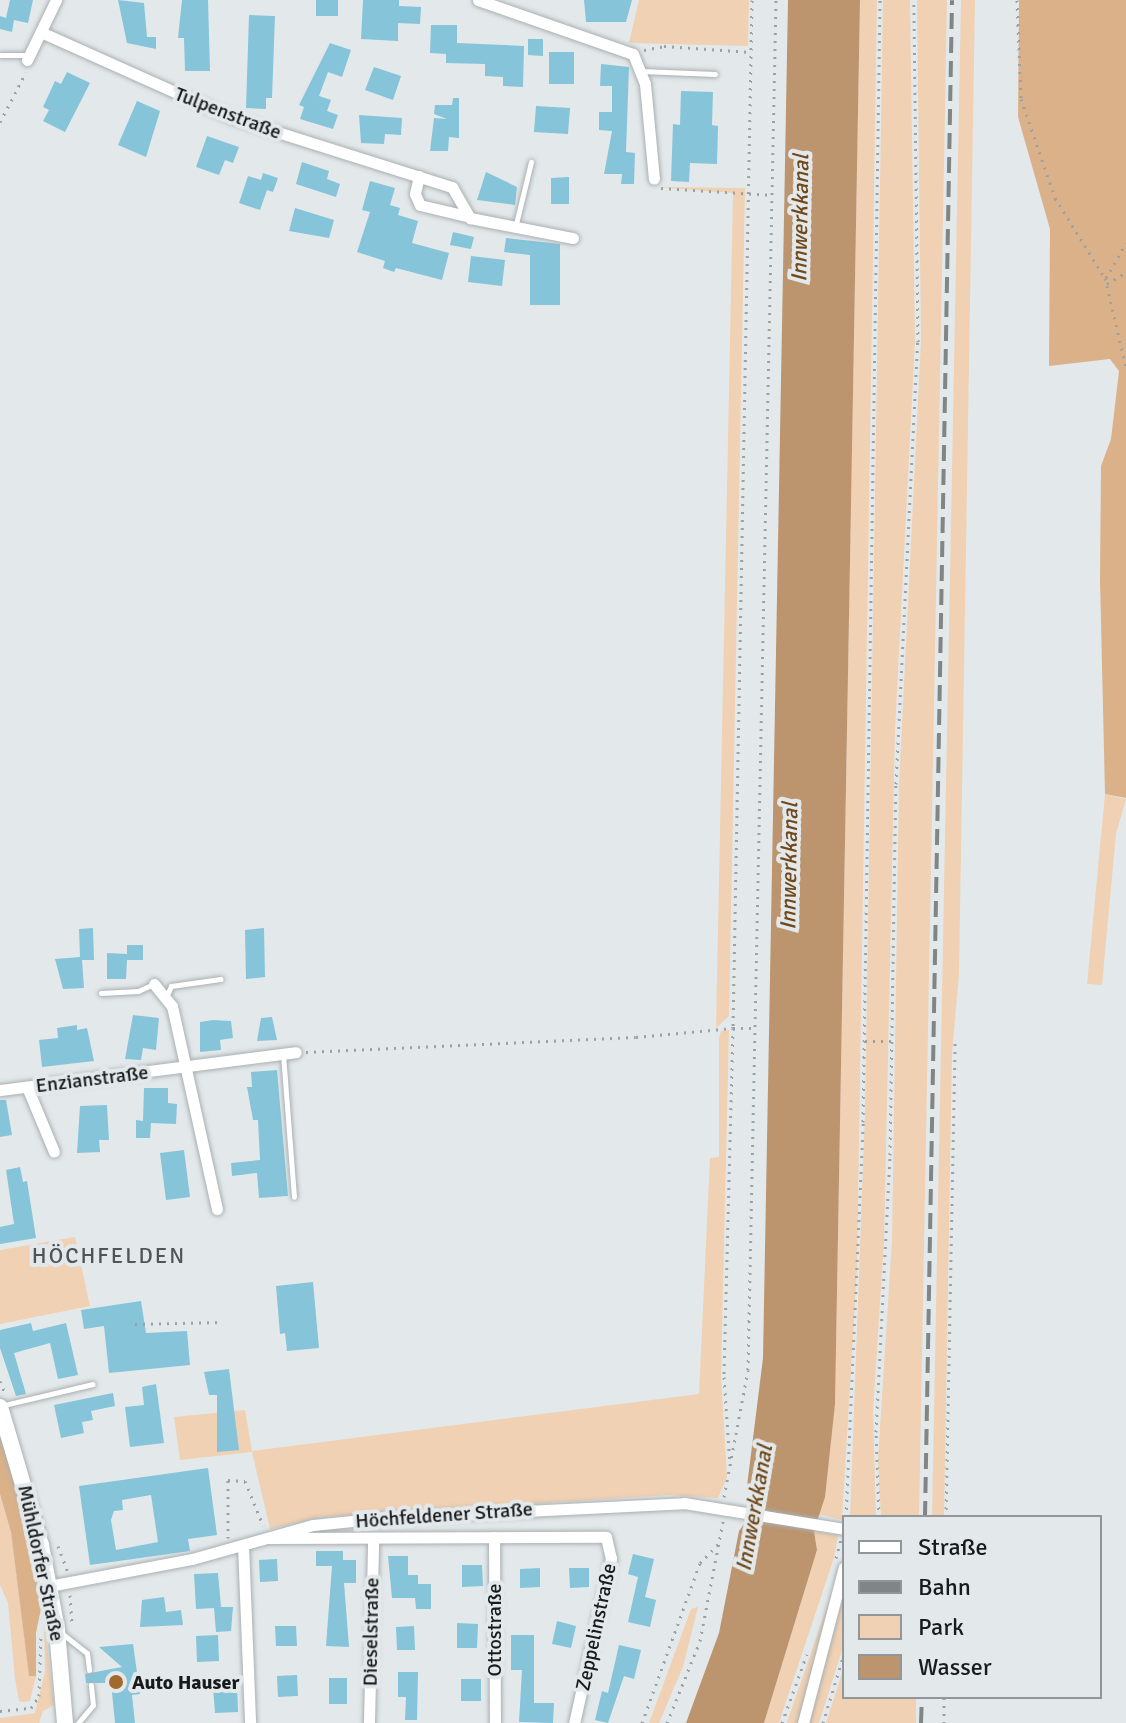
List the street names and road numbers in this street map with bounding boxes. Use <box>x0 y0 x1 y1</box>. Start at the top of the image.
street label: Tulpenstraße <box>171 82 285 144</box>
street label: Enzianstraße <box>34 1060 150 1098</box>
street label: Mühldorfer Straße <box>13 1483 69 1643</box>
street label: Höchfeldener Straße <box>354 1497 534 1533</box>
street label: Zeppelinstraße <box>571 1561 621 1693</box>
street label: Dieselstraße <box>358 1577 384 1687</box>
street label: Ottostraße <box>482 1583 506 1677</box>

